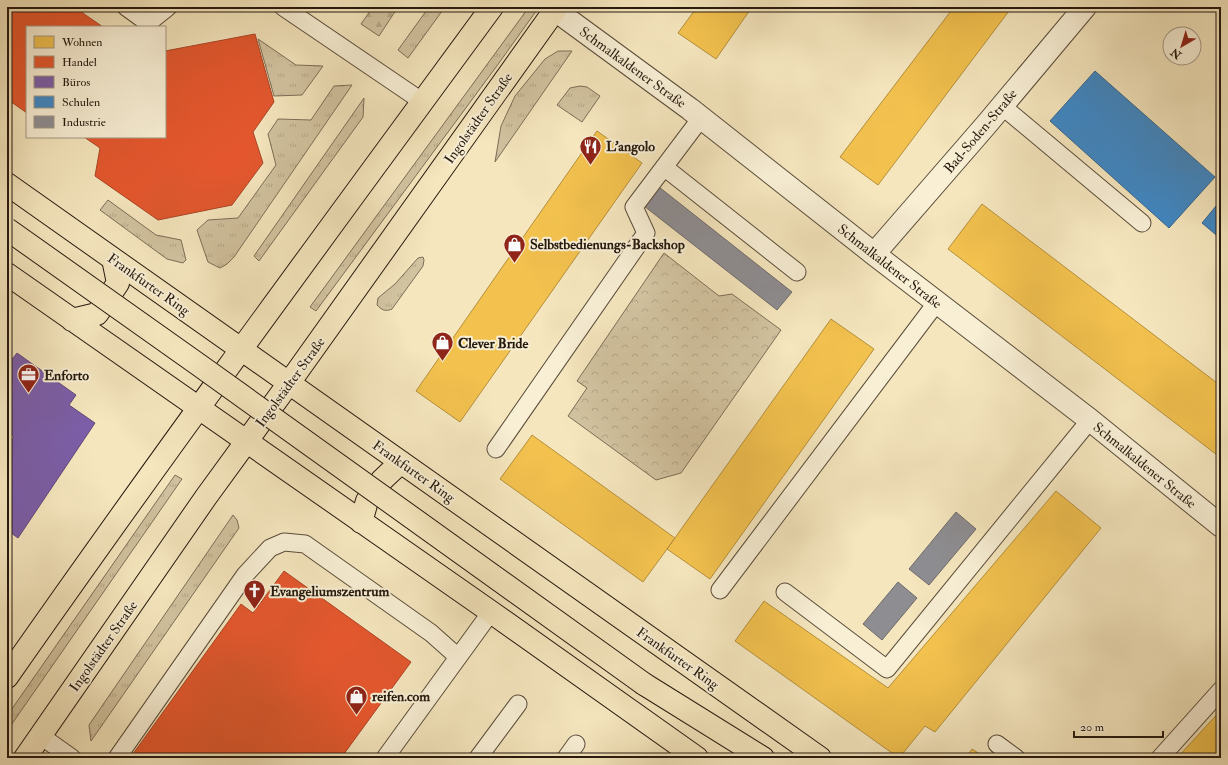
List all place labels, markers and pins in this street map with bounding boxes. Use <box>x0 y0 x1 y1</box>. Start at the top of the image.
restaurant icon: L'angolo <box>577 133 603 166</box>
place label: L'angolo <box>606 138 655 156</box>
shop icon: Selbstbedienungs-Backshop <box>501 231 527 264</box>
place label: Selbstbedienungs-Backshop <box>530 236 685 254</box>
shop icon: Clever Bride <box>430 330 456 363</box>
place label: Clever Bride <box>458 335 528 352</box>
office icon: Enforto <box>16 362 42 395</box>
place label: Enforto <box>44 367 89 384</box>
church icon: Evangeliumszentrum <box>241 578 267 611</box>
place label: Evangeliumszentrum <box>270 583 389 601</box>
shop icon: reifen.com <box>343 683 369 716</box>
place label: reifen.com <box>371 688 430 705</box>

